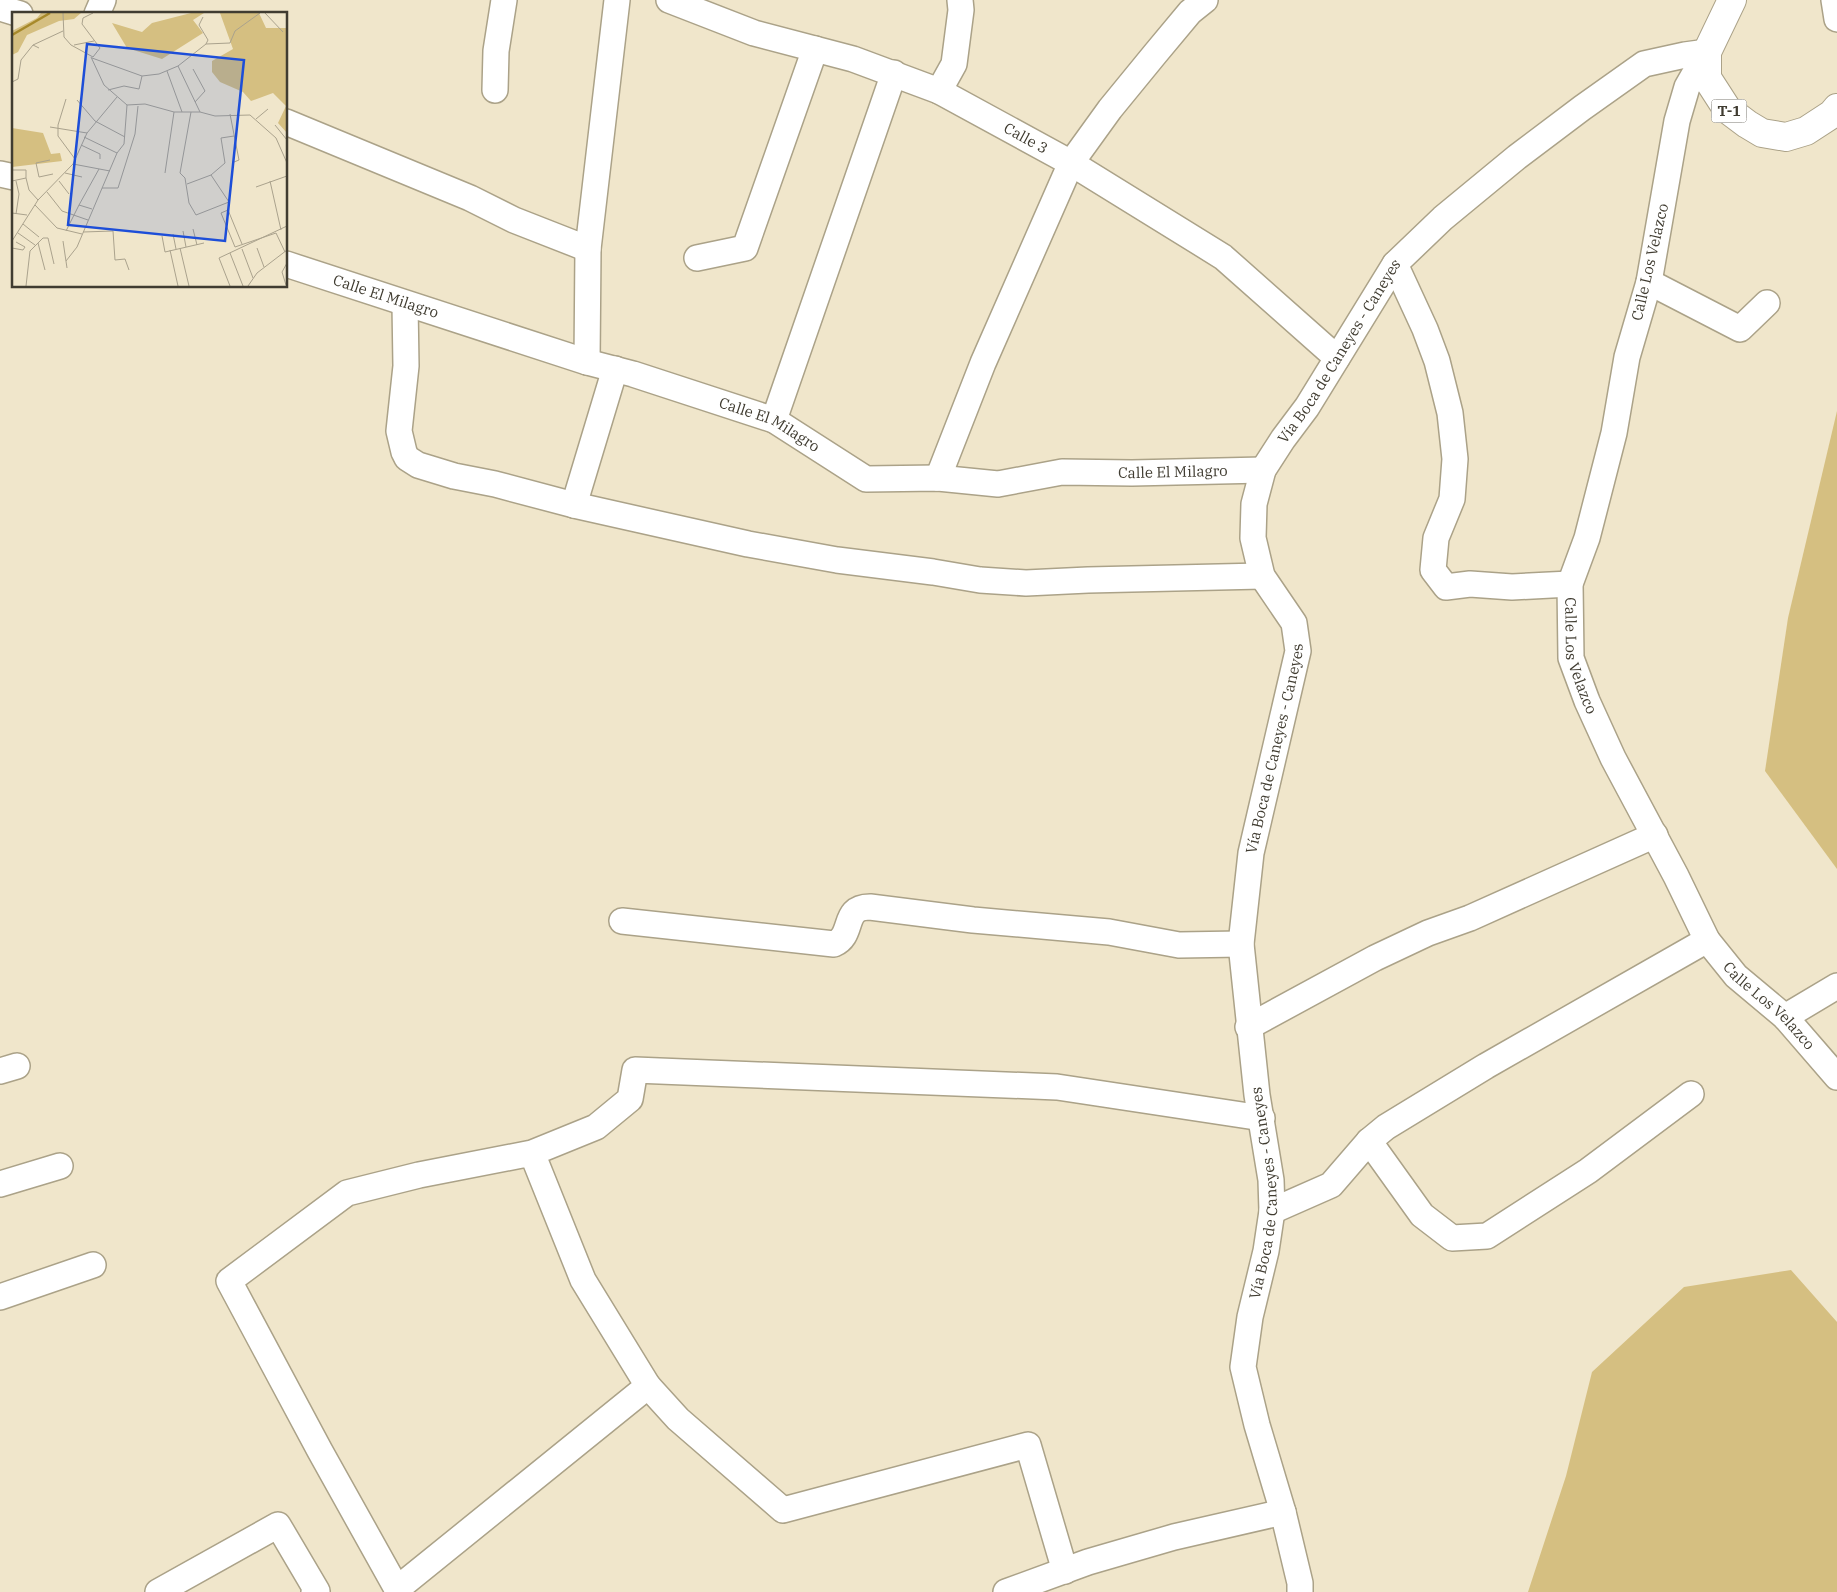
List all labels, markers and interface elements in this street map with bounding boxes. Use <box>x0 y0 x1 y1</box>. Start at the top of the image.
inset map <box>12 12 288 288</box>
road number: T-1 <box>1712 100 1746 122</box>
street label: Calle 3 <box>1001 118 1051 158</box>
street label: Calle Los Velazco <box>1627 201 1672 322</box>
street label: Vía Boca de Caneyes - Caneyes <box>1273 254 1404 447</box>
street label: Calle El Milagro <box>331 270 441 322</box>
street label: Calle El Milagro <box>717 393 824 456</box>
street label: Calle El Milagro <box>1118 461 1228 482</box>
street label: Calle Los Velazco <box>1561 597 1602 717</box>
street label: Vía Boca de Caneyes - Caneyes <box>1241 643 1307 855</box>
street label: Calle Los Velazco <box>1719 958 1819 1054</box>
street label: Vía Boca de Caneyes - Caneyes <box>1245 1086 1282 1301</box>

